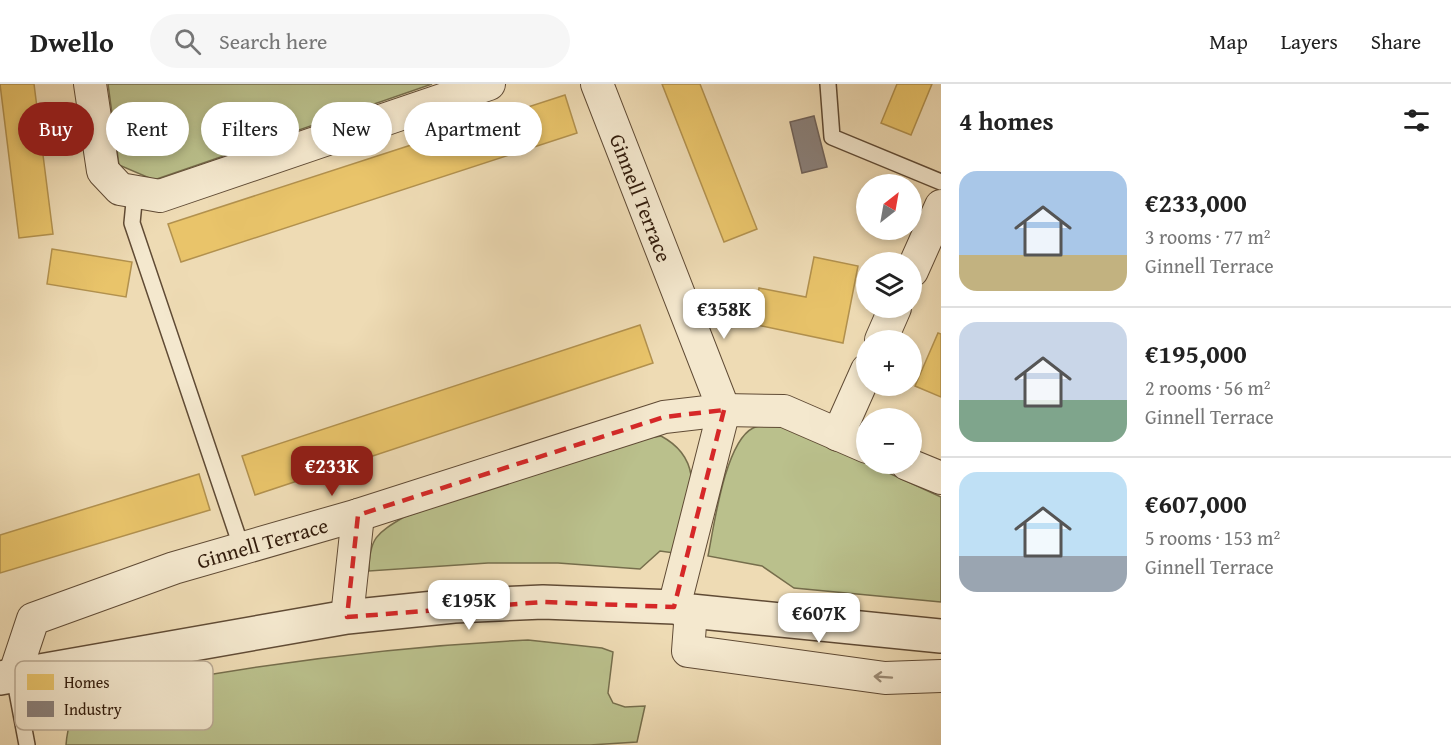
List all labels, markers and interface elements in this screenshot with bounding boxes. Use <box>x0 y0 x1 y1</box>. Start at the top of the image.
search box <box>150 14 570 68</box>
text: Dwello <box>30 21 114 62</box>
icon: search <box>171 25 204 58</box>
text: Search here <box>219 25 327 57</box>
text: Map <box>1209 26 1248 57</box>
text: Layers <box>1281 26 1338 57</box>
text: Share <box>1371 26 1421 57</box>
text: 4 homes <box>959 101 1054 140</box>
chip: Buy <box>18 102 94 156</box>
chip: Rent <box>106 102 189 156</box>
chip: Filters <box>201 102 299 156</box>
chip: New <box>311 102 392 156</box>
chip: Apartment <box>404 102 542 156</box>
icon: filters <box>1400 104 1433 137</box>
street label: Ginnell Terrace <box>602 129 680 266</box>
north arrow <box>856 174 922 240</box>
map controls <box>856 174 922 474</box>
text: €233,000 <box>1145 183 1247 222</box>
icon: home <box>1007 195 1079 267</box>
text: 3 rooms · 77 m² <box>1145 222 1271 251</box>
text: Ginnell Terrace <box>1145 251 1274 280</box>
button: layers <box>856 252 922 318</box>
pin: €358K <box>682 289 766 340</box>
text: €358K <box>697 294 751 323</box>
button: + <box>856 330 922 396</box>
text: €195,000 <box>1145 334 1247 373</box>
icon: home <box>1007 346 1079 418</box>
text: 2 rooms · 56 m² <box>1145 373 1271 402</box>
text: Ginnell Terrace <box>1145 402 1274 431</box>
button: − <box>856 408 922 474</box>
pin: €233K <box>290 446 374 497</box>
text: €233K <box>305 451 359 480</box>
text: €607,000 <box>1145 484 1247 523</box>
icon: home <box>1007 496 1079 568</box>
street label: Ginnell Terrace <box>193 509 332 576</box>
text: 5 rooms · 153 m² <box>1145 523 1280 552</box>
text: Ginnell Terrace <box>1145 552 1274 581</box>
pin: €195K <box>427 580 511 631</box>
text: €195K <box>442 585 496 614</box>
pin: €607K <box>777 593 861 644</box>
text: €607K <box>792 598 846 627</box>
legend <box>15 661 213 730</box>
text: Homes <box>64 670 110 694</box>
one-way arrow <box>873 671 893 682</box>
text: Industry <box>64 697 122 721</box>

